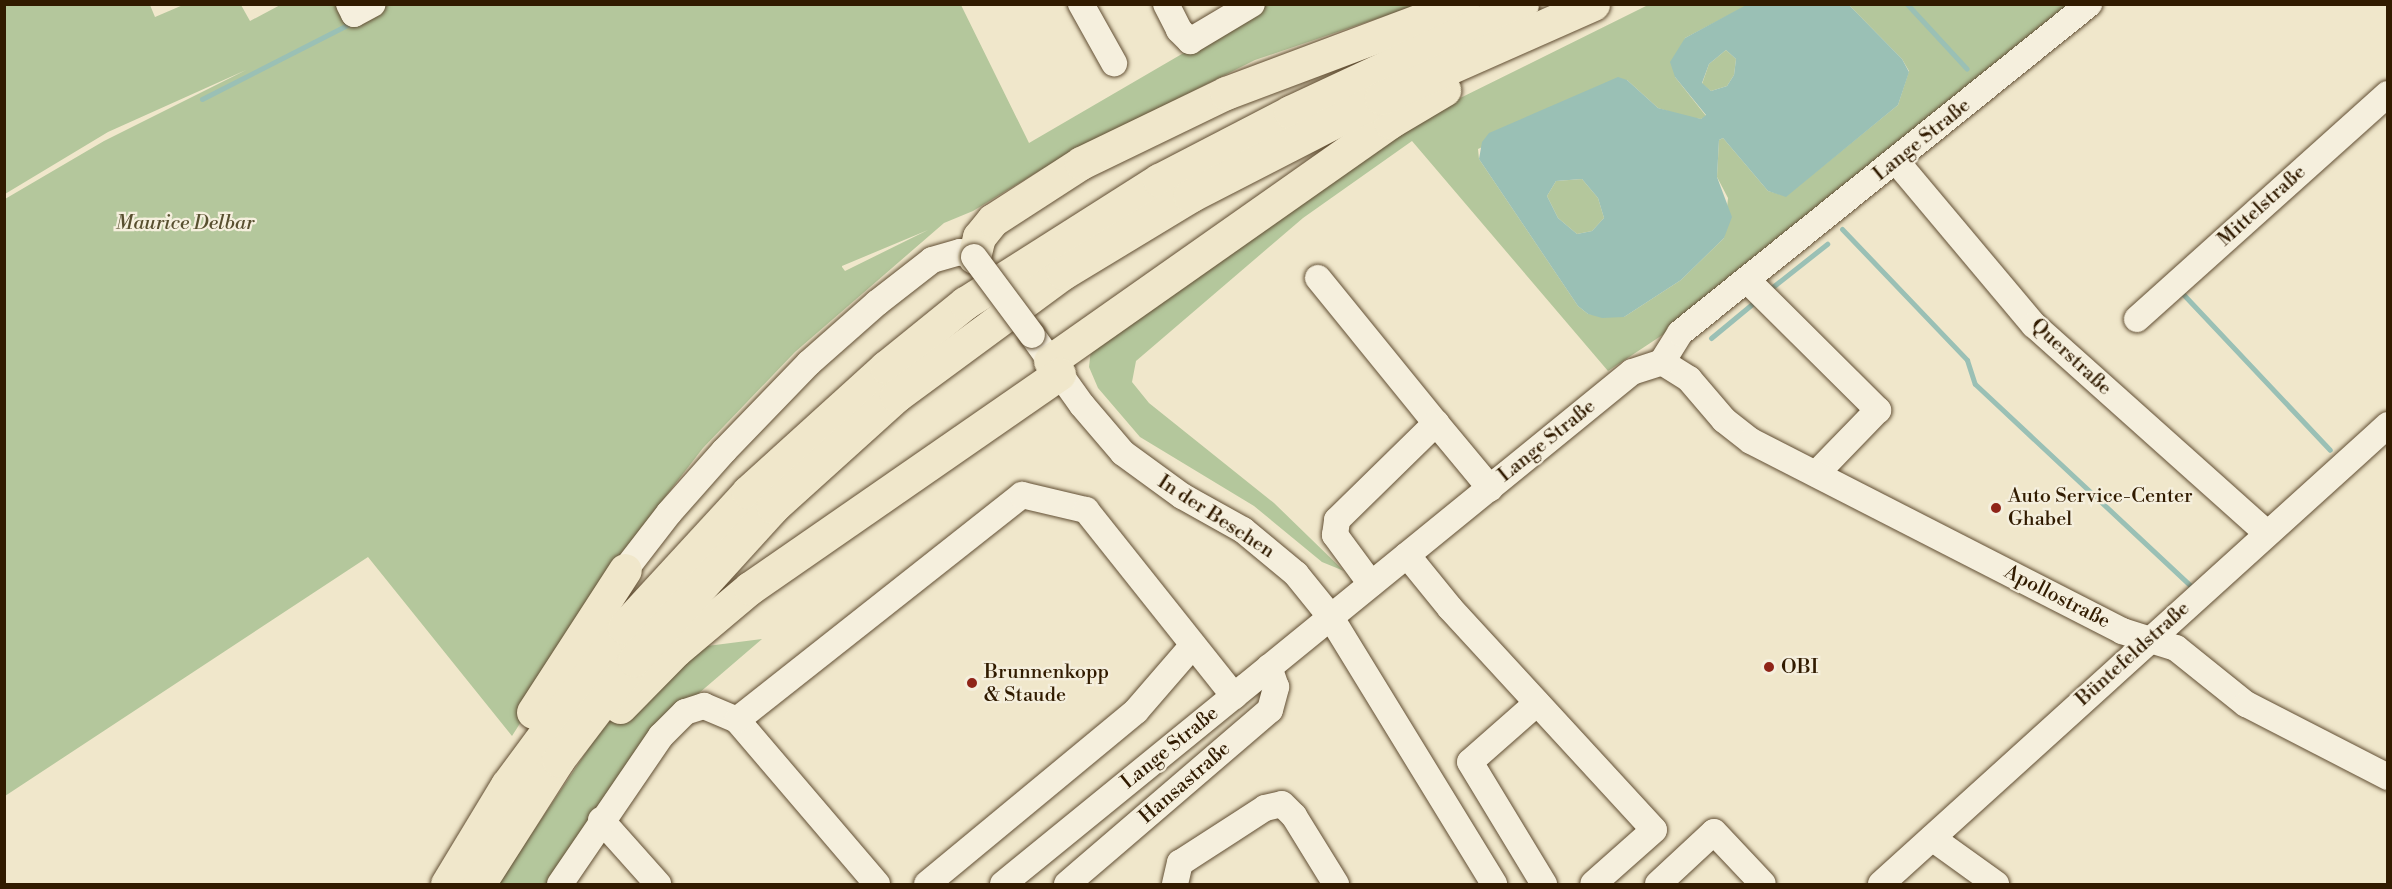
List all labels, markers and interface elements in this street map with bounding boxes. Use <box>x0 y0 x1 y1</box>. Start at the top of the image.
street label: Lange Straße <box>1869 93 1975 187</box>
street label: Mittelstraße <box>2213 160 2311 252</box>
park label: Maurice Delbar <box>116 211 254 235</box>
street label: Querstraße <box>2026 314 2116 400</box>
street label: Lange Straße <box>1494 394 1600 488</box>
street label: In der Beschen <box>1153 470 1279 564</box>
place label: Auto Service-Center Ghabel <box>2008 484 2193 531</box>
marker: Auto Service-Center Ghabel <box>1989 501 2003 515</box>
street label: Apollostraße <box>2000 560 2114 634</box>
street label: Büntefeldstraße <box>2071 597 2195 711</box>
place label: OBI <box>1781 655 1818 679</box>
place label: Brunnenkopp & Staude <box>984 660 1109 707</box>
marker: OBI <box>1762 660 1776 674</box>
marker: Brunnenkopp & Staude <box>965 676 979 690</box>
street label: Lange Straße <box>1117 701 1223 795</box>
street label: Hansastraße <box>1135 737 1235 829</box>

